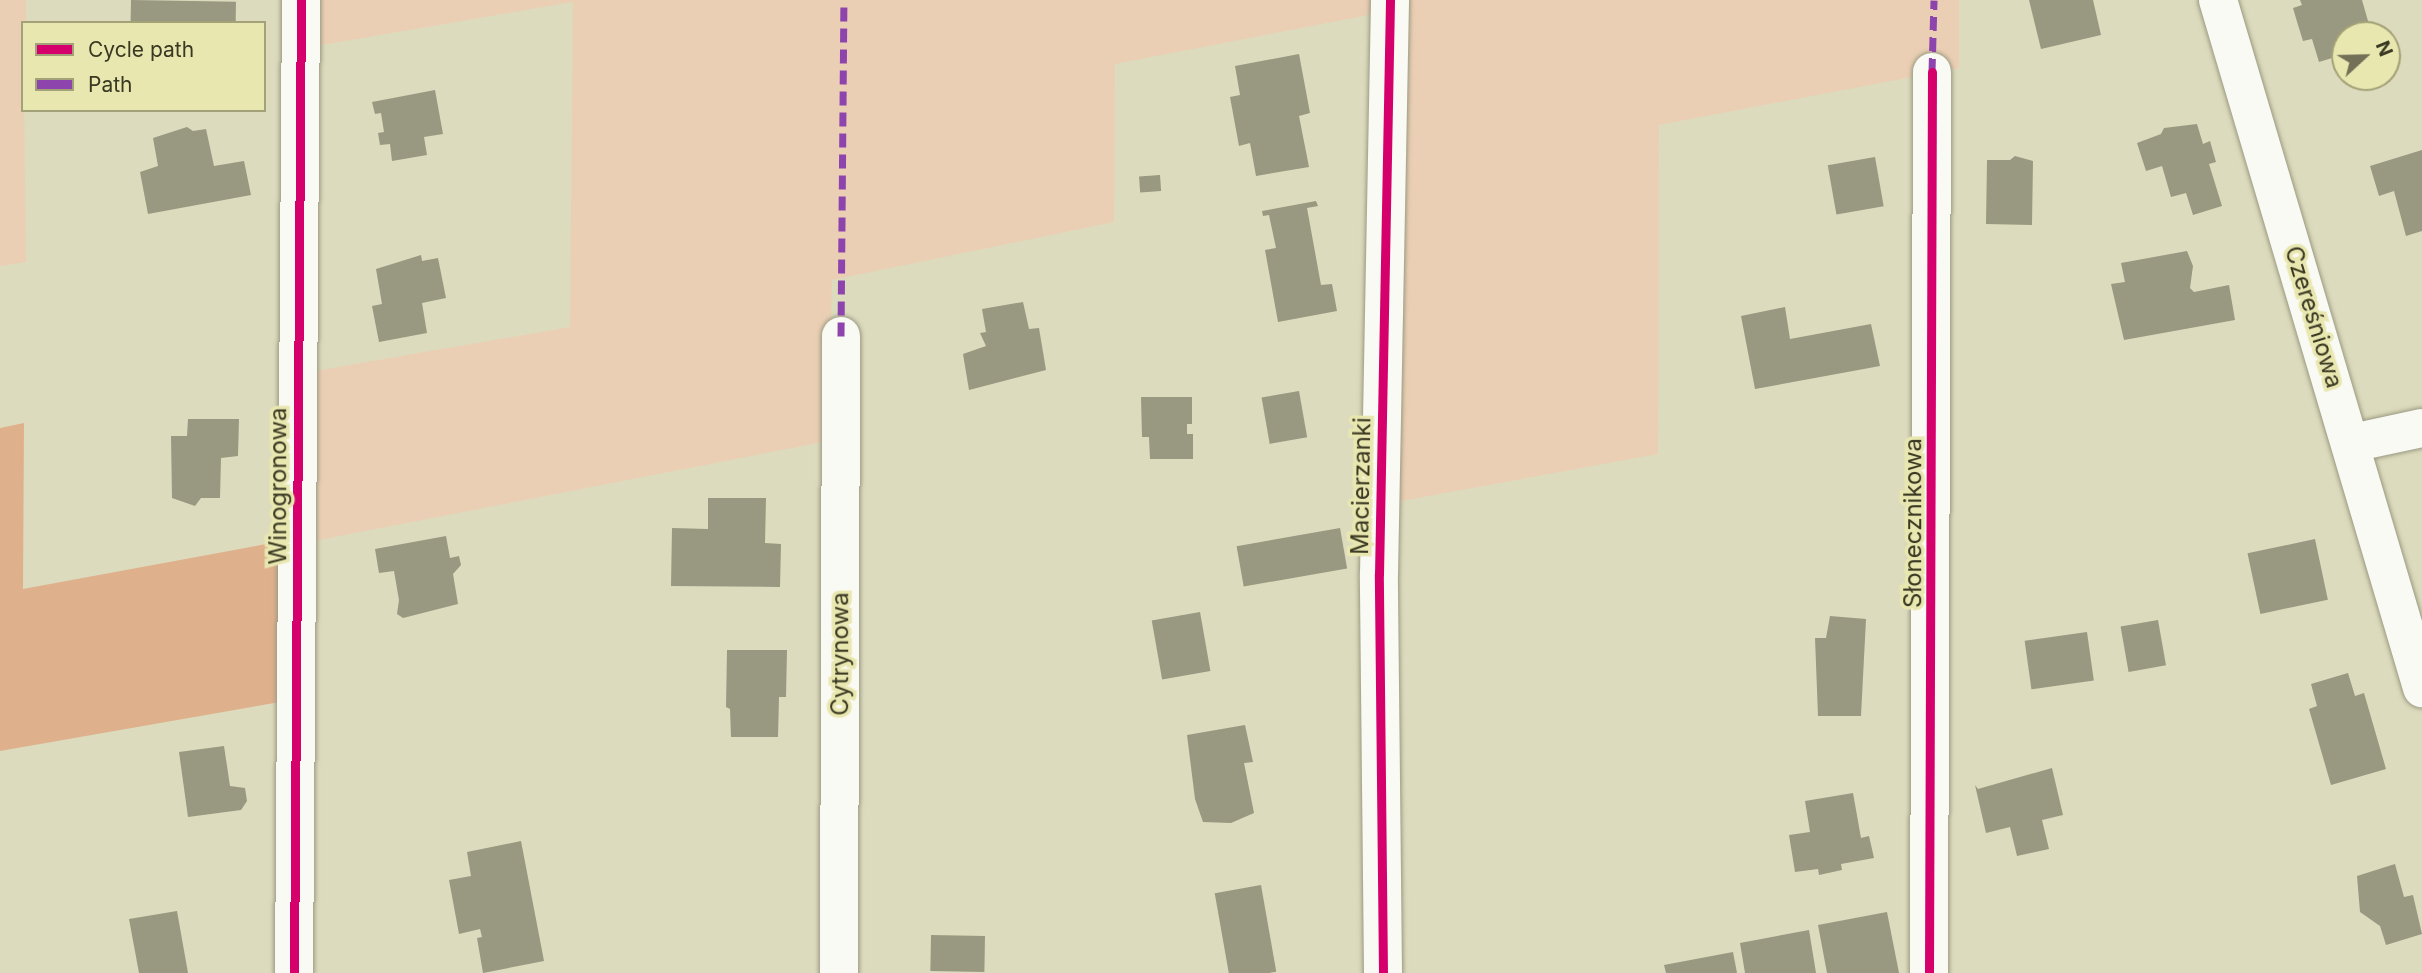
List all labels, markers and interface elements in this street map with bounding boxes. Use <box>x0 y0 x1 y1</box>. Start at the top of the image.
legend <box>21 21 266 112</box>
north arrow <box>2331 21 2401 91</box>
text: Cycle path <box>88 37 194 62</box>
text: N <box>2371 38 2397 60</box>
text: Path <box>88 72 133 97</box>
street label: Czereśniowa <box>2279 243 2349 391</box>
street label: Winogronowa <box>264 407 292 565</box>
street label: Macierzanki <box>1345 417 1377 555</box>
street label: Słonecznikowa <box>1899 438 1927 608</box>
street label: Cytrynowa <box>826 592 854 716</box>

